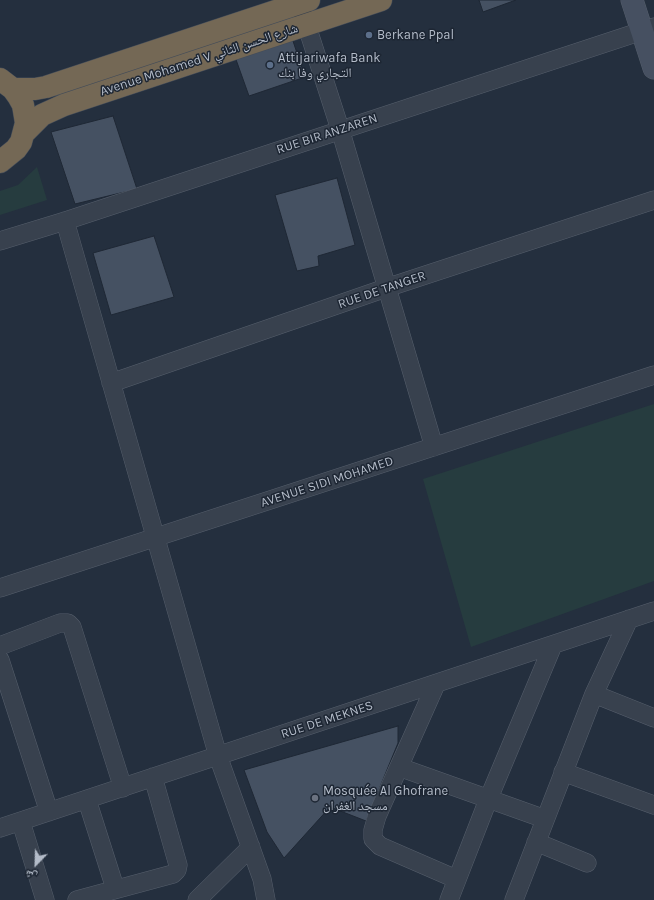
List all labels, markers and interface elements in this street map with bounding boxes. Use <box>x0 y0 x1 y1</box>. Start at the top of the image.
street label: Avenue Mohamed V شارع الحسن الثاني <box>98 21 300 99</box>
place label: Berkane Ppal <box>377 27 454 43</box>
marker: Berkane Ppal <box>364 30 374 40</box>
place label: Attijariwafa Bank التجاري وفا بنك <box>278 50 381 81</box>
marker: Attijariwafa Bank التجاري وفا بنك <box>265 60 275 70</box>
street label: RUE BIR ANZAREN <box>275 110 379 158</box>
street label: RUE DE TANGER <box>336 268 428 312</box>
street label: AVENUE SIDI MOHAMED <box>259 453 395 511</box>
street label: RUE DE MEKNES <box>279 698 375 742</box>
place label: Mosquée Al Ghofrane مسجد الغفران <box>323 783 448 814</box>
marker: Mosquée Al Ghofrane مسجد الغفران <box>310 793 320 803</box>
north arrow <box>16 844 56 884</box>
text: ش <box>23 867 39 884</box>

